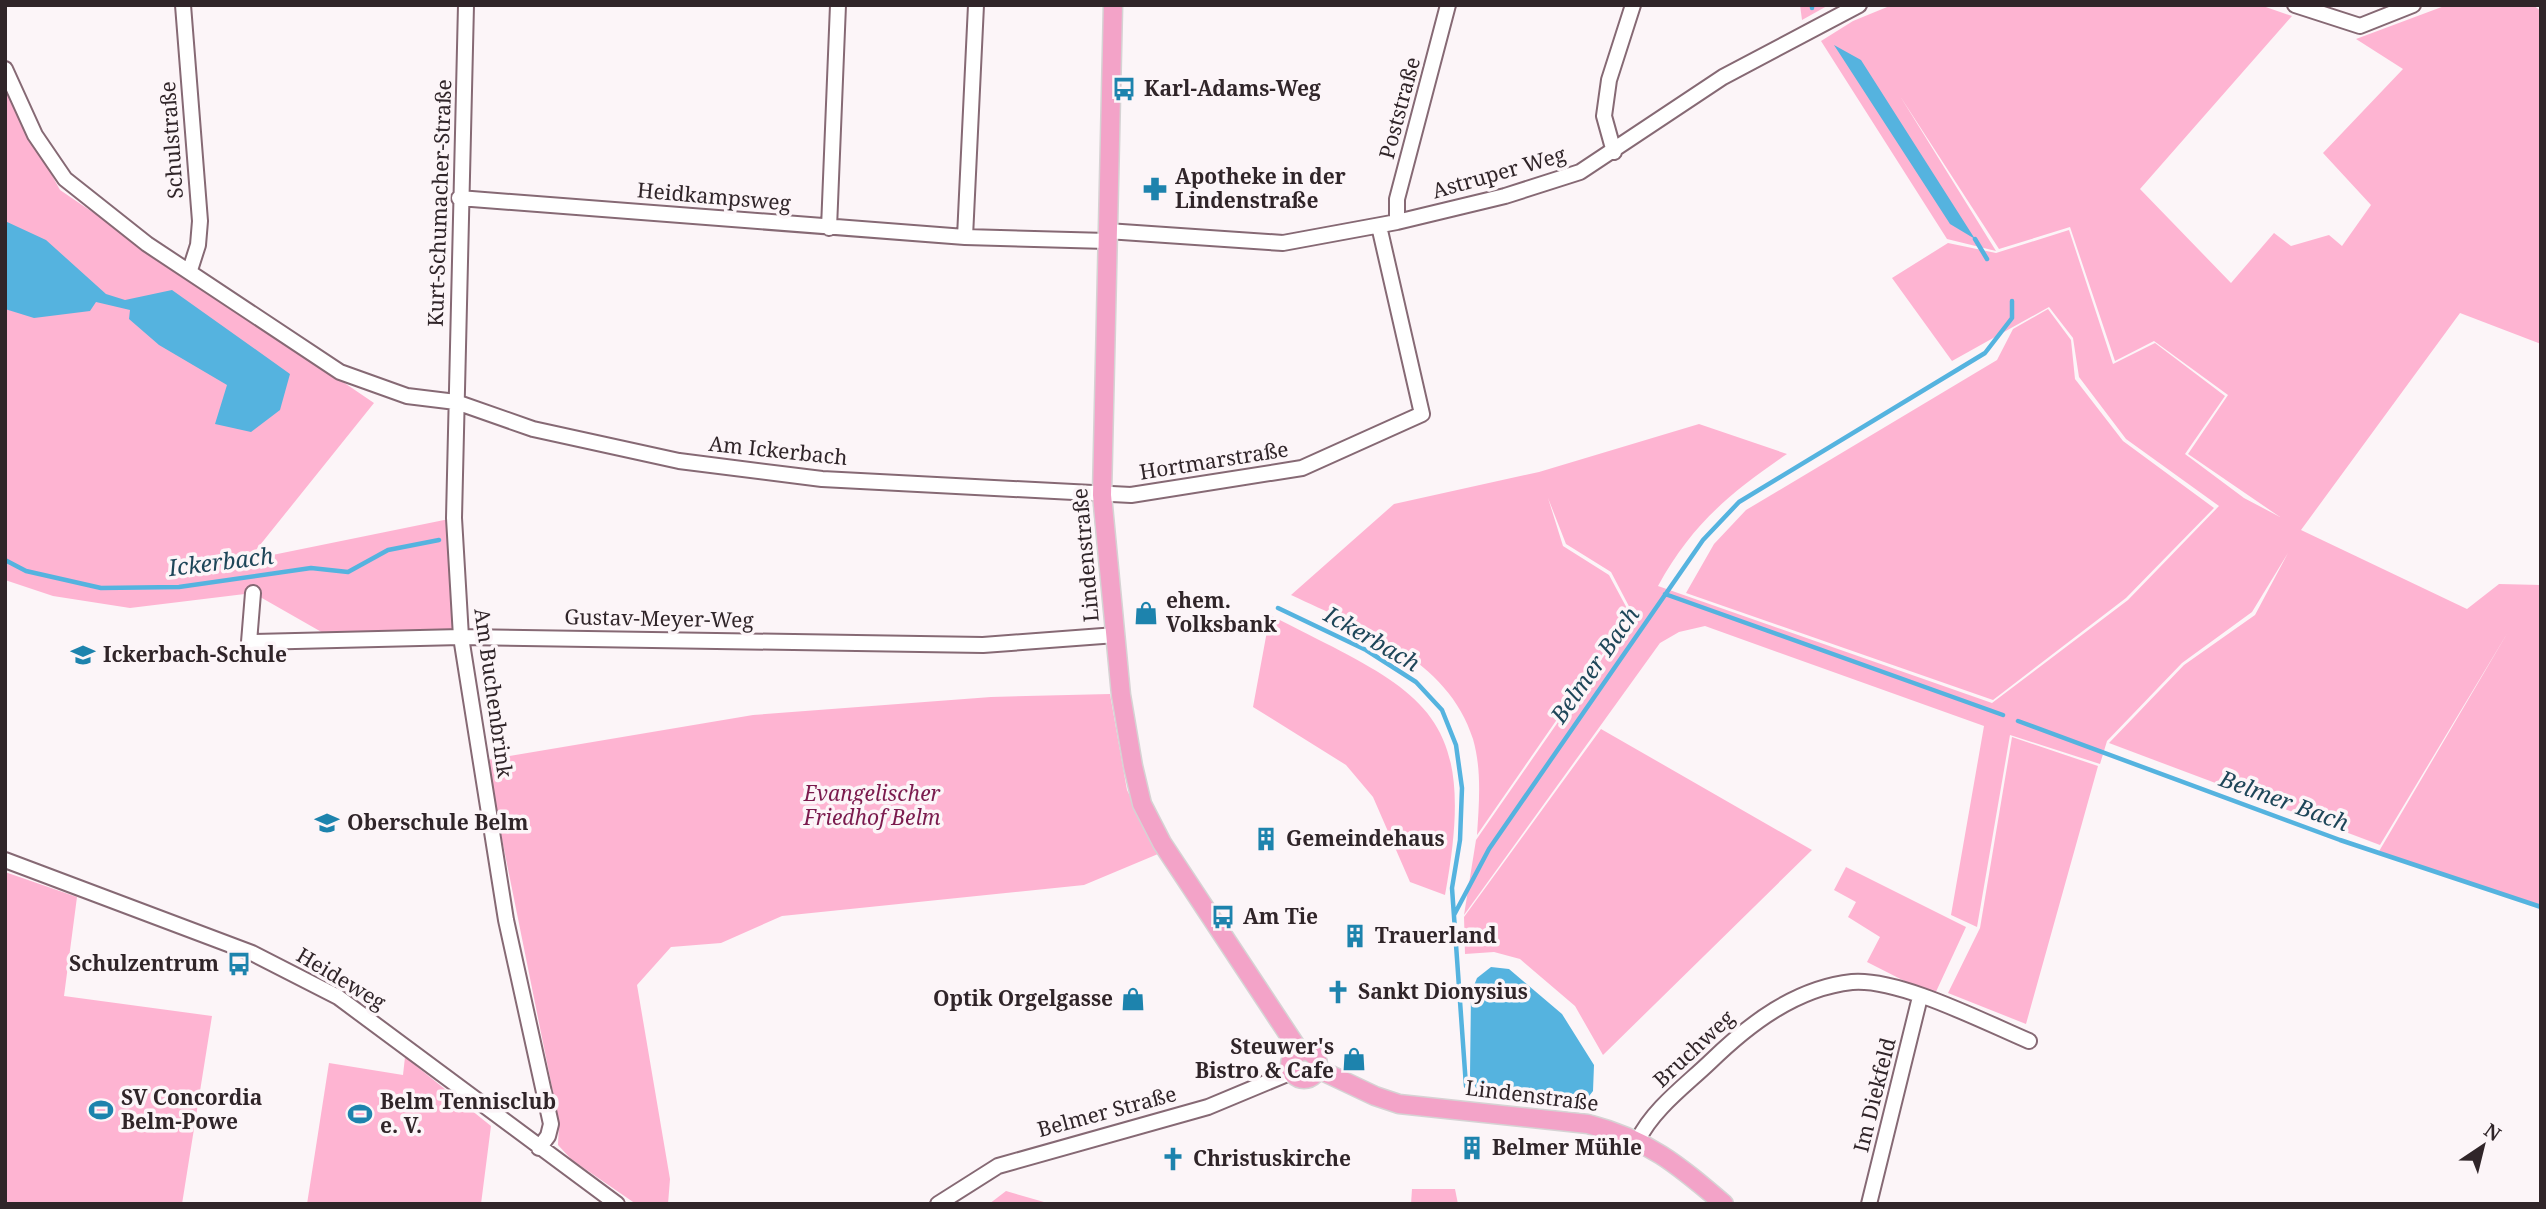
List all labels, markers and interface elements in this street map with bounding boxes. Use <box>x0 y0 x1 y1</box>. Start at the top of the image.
street label: Poststraße <box>1372 54 1426 162</box>
place label: Karl-Adams-Weg <box>1144 74 1321 102</box>
bus stop icon: Karl-Adams-Weg <box>1110 75 1138 103</box>
street label: Kurt-Schumacher-Straße <box>421 79 457 327</box>
street label: Schulstraße <box>153 80 189 200</box>
street label: Astruper Weg <box>1429 139 1569 204</box>
place label: Apotheke in der Lindenstraße <box>1175 162 1346 214</box>
street label: Heidkampsweg <box>636 175 793 217</box>
pharmacy icon: Apotheke in der Lindenstraße <box>1141 175 1169 203</box>
street label: Am Ickerbach <box>707 429 849 471</box>
street label: Hortmarstraße <box>1137 434 1290 486</box>
street label: Lindenstraße <box>1065 487 1105 623</box>
water label: Ickerbach <box>166 539 275 583</box>
place label: ehem. Volksbank <box>1166 586 1277 638</box>
water label: Ickerbach <box>1318 597 1426 678</box>
shop icon: ehem. Volksbank <box>1132 599 1160 627</box>
water label: Belmer Bach <box>1542 600 1646 730</box>
street label: Gustav-Meyer-Weg <box>564 602 755 634</box>
street label: Am Buchenbrink <box>468 606 520 780</box>
place label: Ickerbach-Schule <box>103 640 287 668</box>
school or university icon: Ickerbach-Schule <box>69 641 97 669</box>
water label: Belmer Bach <box>2214 762 2354 838</box>
park label: Evangelischer Friedhof Belm <box>802 779 941 831</box>
place label: Oberschule Belm <box>347 808 529 836</box>
school or university icon: Oberschule Belm <box>313 809 341 837</box>
place label: Gemeindehaus <box>1286 824 1445 852</box>
building icon: Gemeindehaus <box>1252 825 1280 853</box>
place label: Am Tie <box>1243 902 1318 930</box>
bus stop icon: Am Tie <box>1209 903 1237 931</box>
place label: Trauerland <box>1375 921 1497 949</box>
building icon: Trauerland <box>1341 922 1369 950</box>
street label: Heideweg <box>292 941 392 1016</box>
place label: Schulzentrum <box>69 949 219 977</box>
bus stop icon: Schulzentrum <box>225 950 253 978</box>
place label: Sankt Dionysius <box>1358 977 1528 1005</box>
church icon: Sankt Dionysius <box>1324 978 1352 1006</box>
place label: Optik Orgelgasse <box>933 984 1113 1012</box>
shop icon: Optik Orgelgasse <box>1119 985 1147 1013</box>
street label: Bruchweg <box>1647 1003 1740 1093</box>
place label: Steuwer's Bistro & Cafe <box>1195 1032 1334 1084</box>
street label: Im Diekfeld <box>1846 1035 1902 1155</box>
shop icon: Steuwer's Bistro & Cafe <box>1340 1045 1368 1073</box>
street label: Lindenstraße <box>1464 1073 1600 1117</box>
street label: Belmer Straße <box>1034 1079 1179 1143</box>
place label: SV Concordia Belm-Powe <box>121 1083 262 1135</box>
place label: Belm Tennisclub e. V. <box>380 1087 556 1139</box>
sports icon: SV Concordia Belm-Powe <box>87 1096 115 1124</box>
sports icon: Belm Tennisclub e. V. <box>346 1100 374 1128</box>
north arrow <box>2448 1111 2518 1181</box>
text: N <box>2479 1117 2506 1147</box>
place label: Belmer Mühle <box>1492 1133 1642 1161</box>
building icon: Belmer Mühle <box>1458 1134 1486 1162</box>
place label: Christuskirche <box>1193 1144 1351 1172</box>
church icon: Christuskirche <box>1159 1145 1187 1173</box>

